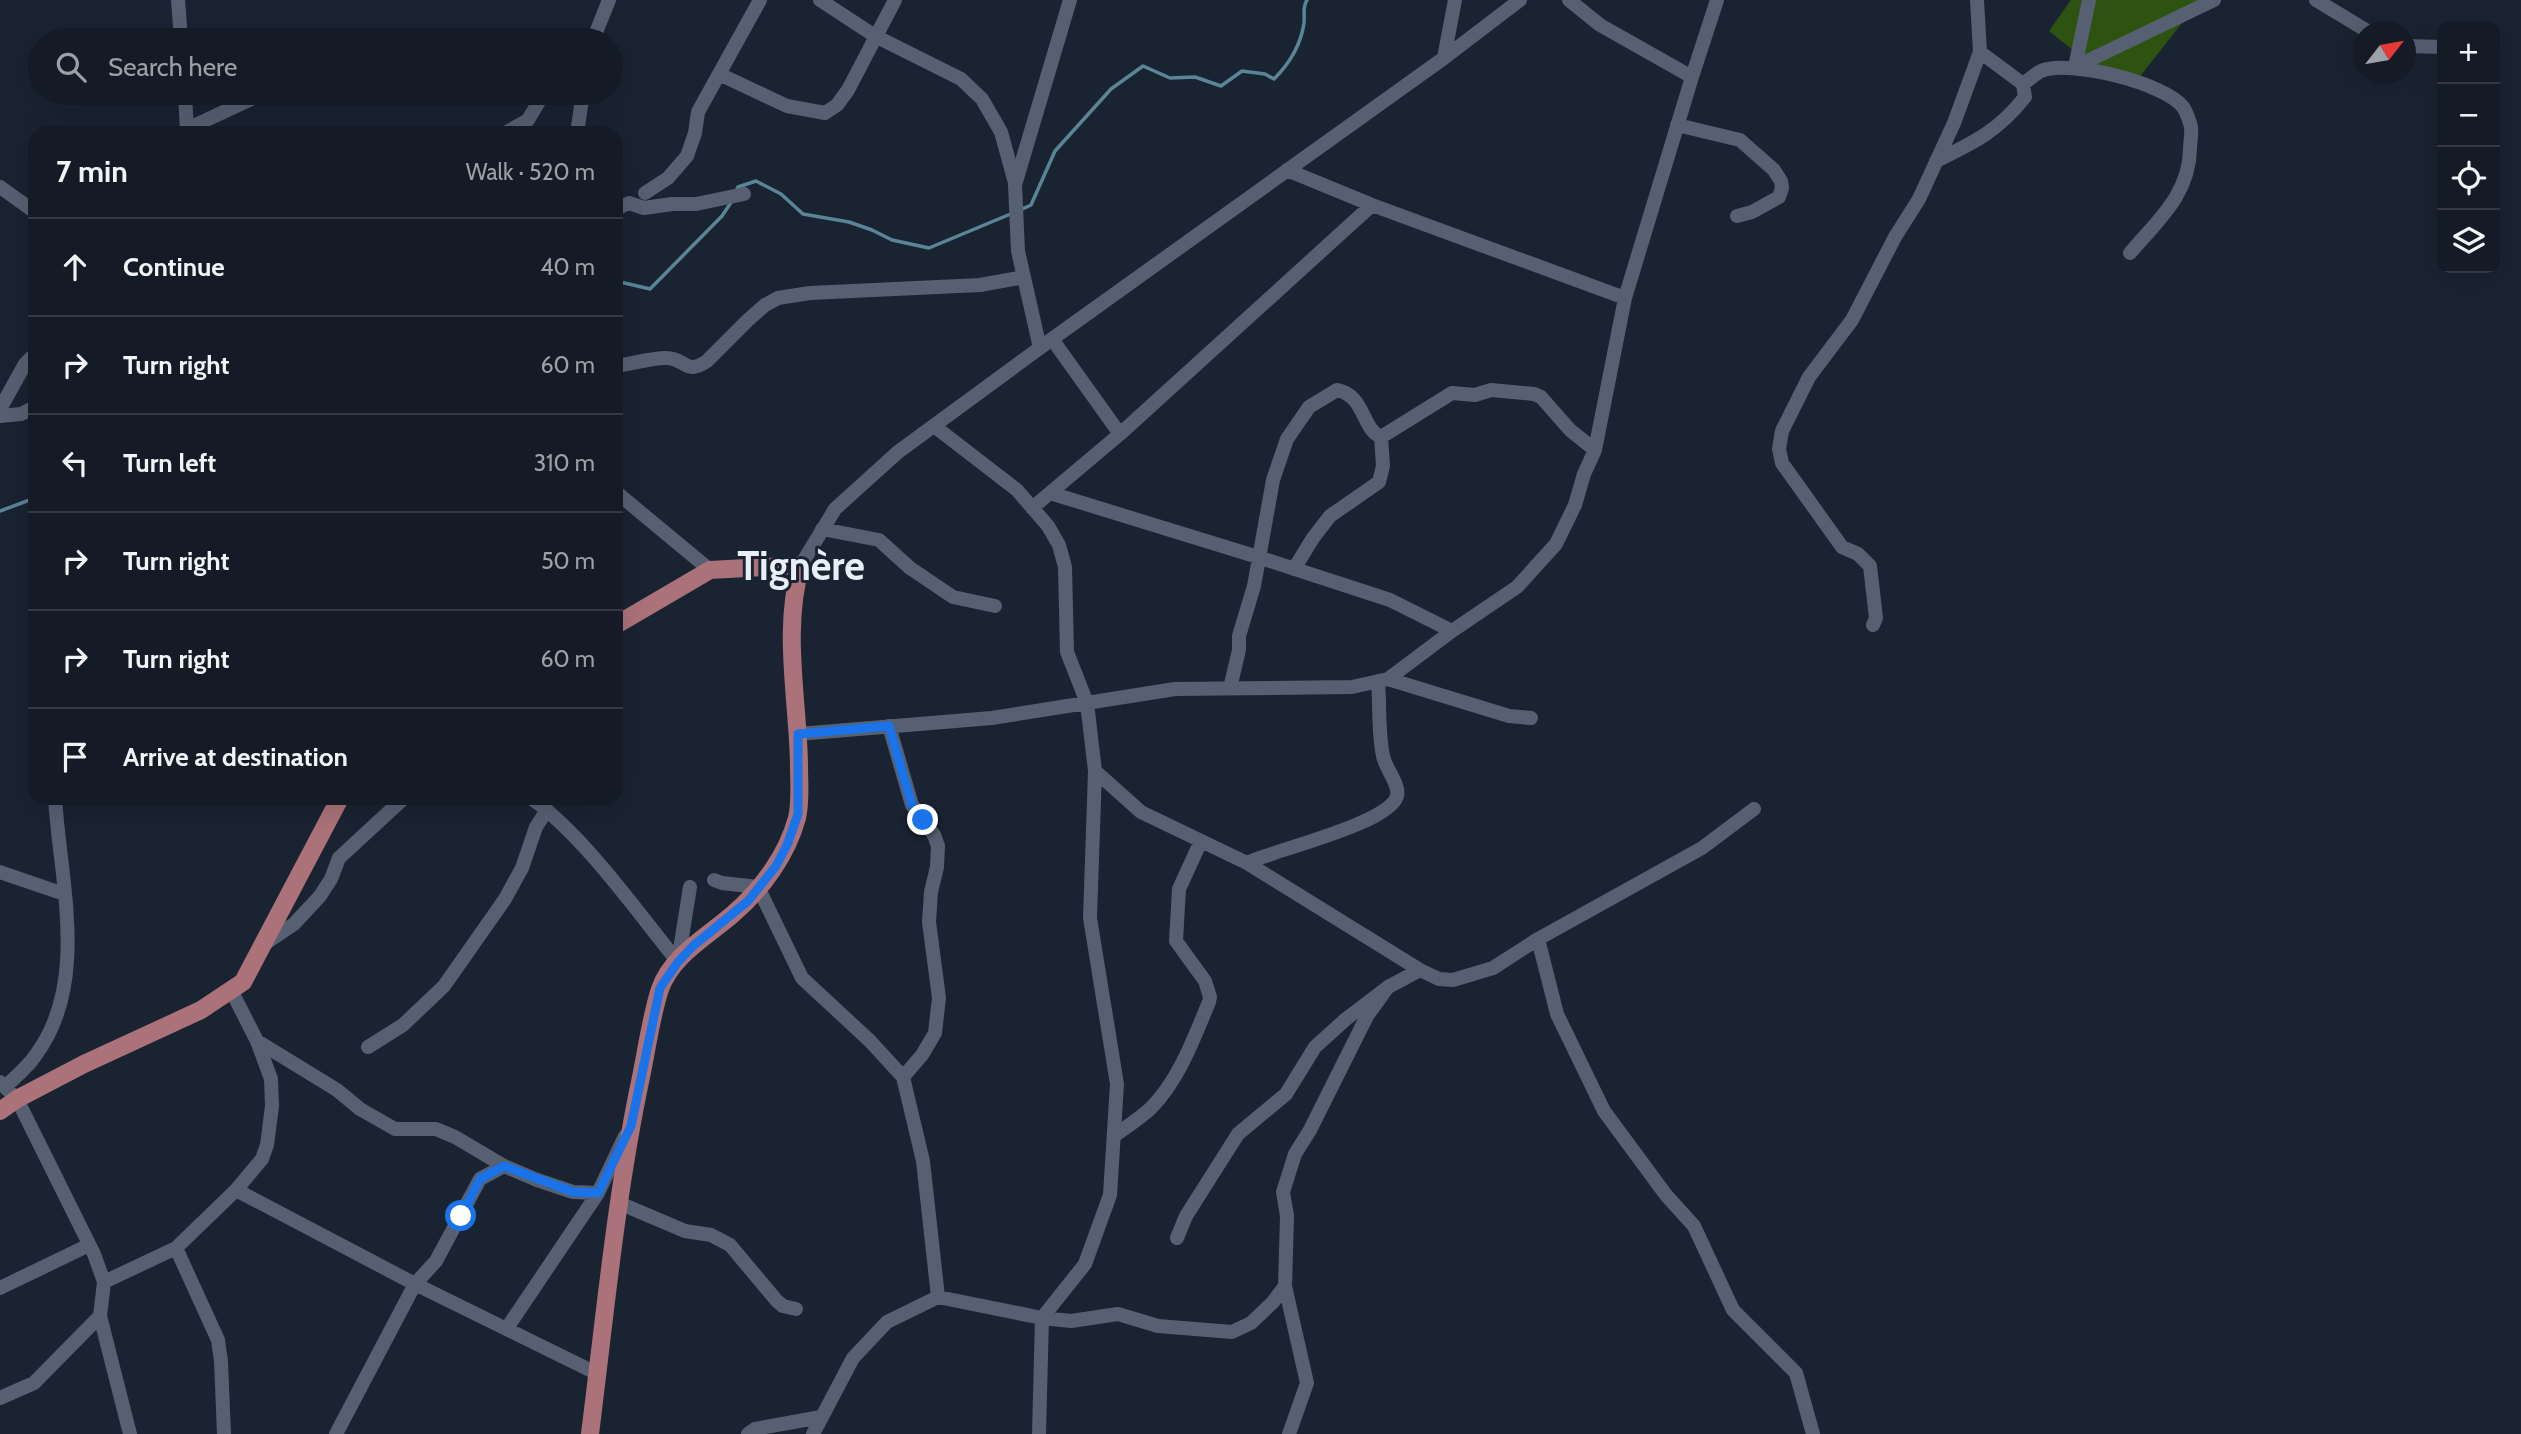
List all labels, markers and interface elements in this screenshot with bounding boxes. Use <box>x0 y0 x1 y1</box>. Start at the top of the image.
north arrow <box>2353 21 2416 84</box>
map controls <box>2437 21 2500 273</box>
button: + <box>2437 21 2500 84</box>
search box <box>28 28 623 105</box>
icon: search <box>52 48 90 86</box>
text: Search here <box>108 51 237 83</box>
button: − <box>2437 84 2500 147</box>
button: locate <box>2437 147 2500 210</box>
text: 7 min <box>56 153 128 190</box>
text: Walk · 520 m <box>466 158 595 186</box>
button: layers <box>2437 210 2500 273</box>
icon: ahead <box>56 248 94 286</box>
text: Continue <box>123 251 225 283</box>
text: 40 m <box>540 253 595 281</box>
icon: right <box>56 346 94 384</box>
text: Turn right <box>123 349 229 381</box>
text: 60 m <box>541 351 595 379</box>
icon: left <box>56 444 94 482</box>
text: Turn left <box>123 447 216 479</box>
text: 310 m <box>534 449 595 477</box>
district label: Tignère <box>737 541 865 590</box>
icon: right <box>56 542 94 580</box>
text: Turn right <box>123 545 229 577</box>
text: 50 m <box>541 547 595 575</box>
icon: right <box>56 640 94 678</box>
text: Turn right <box>123 643 229 675</box>
text: 60 m <box>541 645 595 673</box>
icon: arrive <box>56 738 94 776</box>
text: Arrive at destination <box>123 741 348 773</box>
route end <box>907 804 938 835</box>
route start <box>445 1200 476 1231</box>

